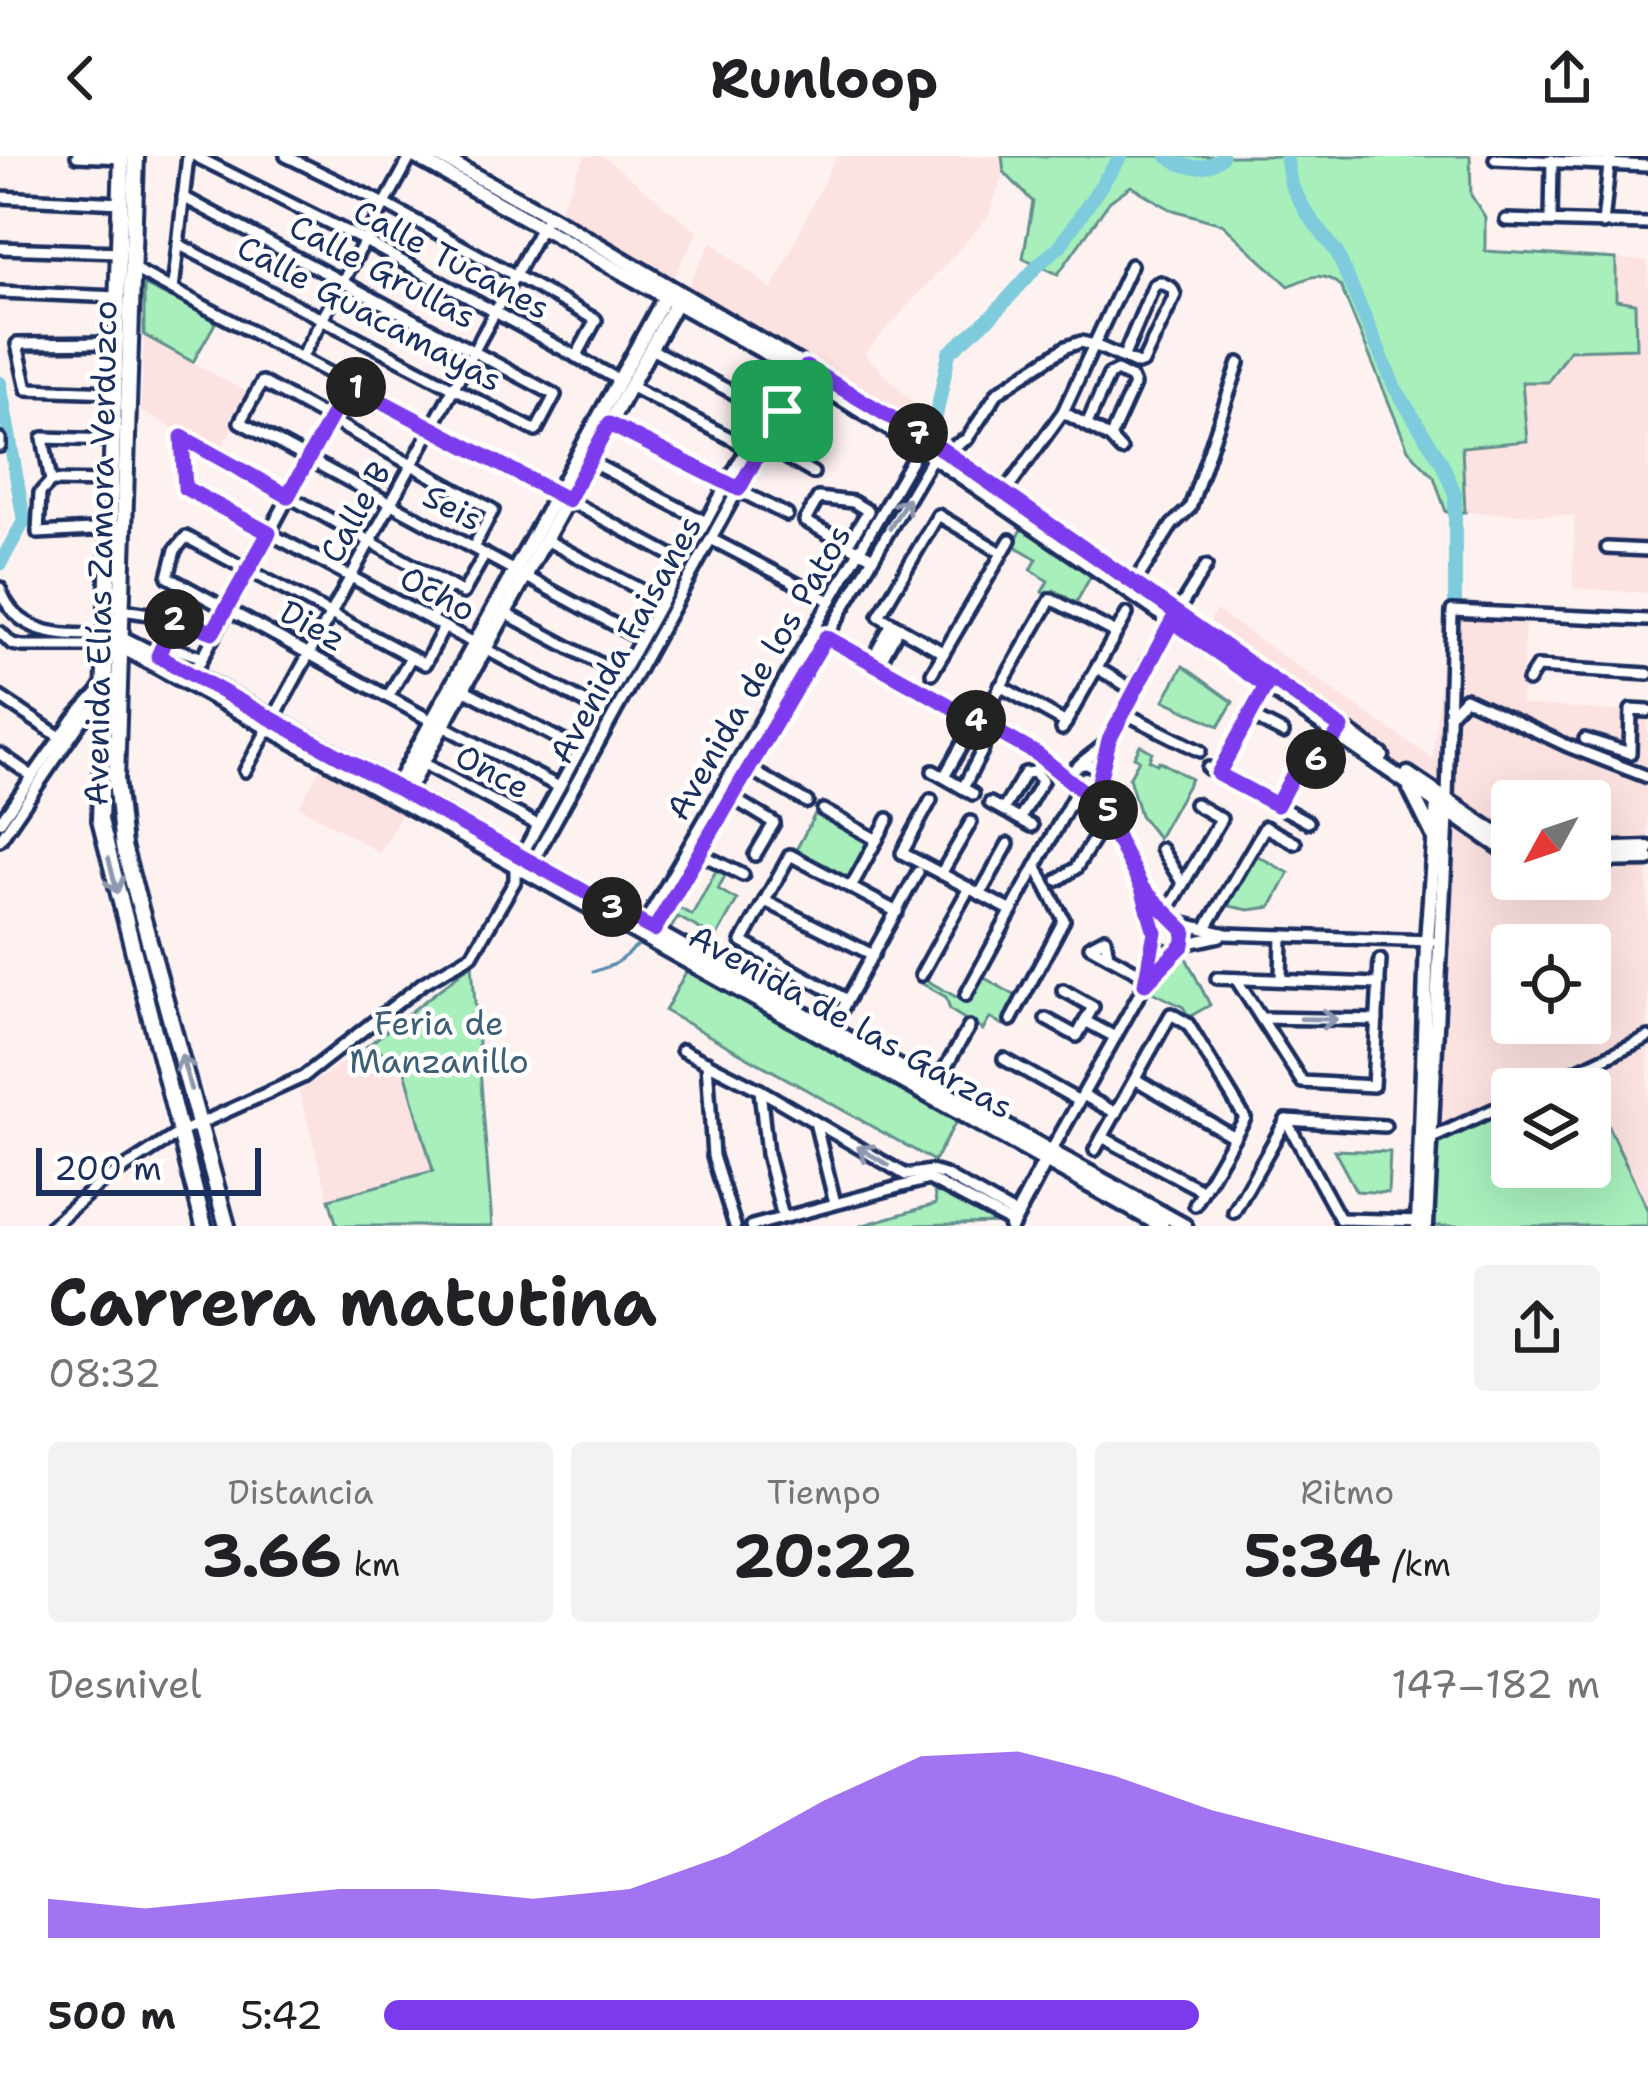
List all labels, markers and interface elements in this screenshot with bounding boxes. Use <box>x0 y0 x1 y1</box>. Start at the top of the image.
text: Runloop <box>710 42 938 114</box>
icon: back <box>48 45 114 111</box>
icon: share <box>1534 45 1600 111</box>
street label: Calle Tucanes <box>346 189 558 330</box>
street label: Calle Grullas <box>282 203 484 339</box>
street label: Calle Guacamayas <box>229 225 510 402</box>
street label: Avenida Elías Zamora Verduzco <box>74 300 127 806</box>
pin: 1 <box>326 357 386 417</box>
pin <box>731 360 833 462</box>
text: 1 <box>348 364 364 409</box>
icon: arrive <box>749 378 815 444</box>
pin: 7 <box>888 403 948 463</box>
text: 7 <box>906 410 930 455</box>
street label: Calle B <box>309 454 402 571</box>
street label: Seis <box>415 473 490 542</box>
one-way arrow <box>888 496 912 531</box>
street label: Avenida Faisanes <box>539 507 712 771</box>
street label: Avenida de los Patos <box>655 516 862 828</box>
street label: Ocho <box>392 555 484 632</box>
pin: 2 <box>144 589 204 649</box>
street label: Diez <box>272 589 354 662</box>
text: 2 <box>162 596 186 641</box>
pin: 4 <box>946 690 1006 750</box>
text: 4 <box>964 697 988 742</box>
pin: 6 <box>1286 729 1346 789</box>
street label: Once <box>448 733 538 810</box>
text: 6 <box>1304 736 1328 781</box>
pin: 5 <box>1078 780 1138 840</box>
north arrow <box>1491 780 1611 900</box>
map controls <box>1491 780 1611 1188</box>
text: 5 <box>1098 787 1118 832</box>
one-way arrow <box>103 856 125 894</box>
pin: 3 <box>582 877 642 937</box>
text: 3 <box>600 884 624 929</box>
street label: Avenida de las Garzas <box>681 913 1021 1129</box>
button: locate <box>1491 924 1611 1044</box>
park label: Feria de Manzanillo <box>349 1001 529 1084</box>
one-way arrow <box>1299 1008 1338 1030</box>
one-way arrow <box>173 1054 195 1092</box>
button: layers <box>1491 1068 1611 1188</box>
scale bar <box>36 1142 261 1195</box>
one-way arrow <box>857 1143 892 1167</box>
text: 200 m <box>54 1146 162 1191</box>
text: Carrera matutina <box>48 1258 657 1346</box>
button: share <box>1474 1265 1600 1391</box>
text: 08:32 <box>48 1347 161 1399</box>
text: Distancia <box>228 1470 373 1515</box>
text: Tiempo <box>767 1470 881 1515</box>
text: Ritmo <box>1300 1470 1394 1515</box>
text: 3.66 <box>201 1515 342 1595</box>
text: 20:22 <box>733 1515 915 1595</box>
text: 5:34 <box>1244 1515 1381 1595</box>
text: km <box>342 1542 400 1587</box>
text: /km <box>1381 1542 1451 1587</box>
text: Desnivel <box>48 1658 202 1710</box>
text: 147–182 m <box>1391 1658 1600 1710</box>
text: 500 m <box>48 1989 176 2041</box>
text: 5:42 <box>240 1989 323 2041</box>

